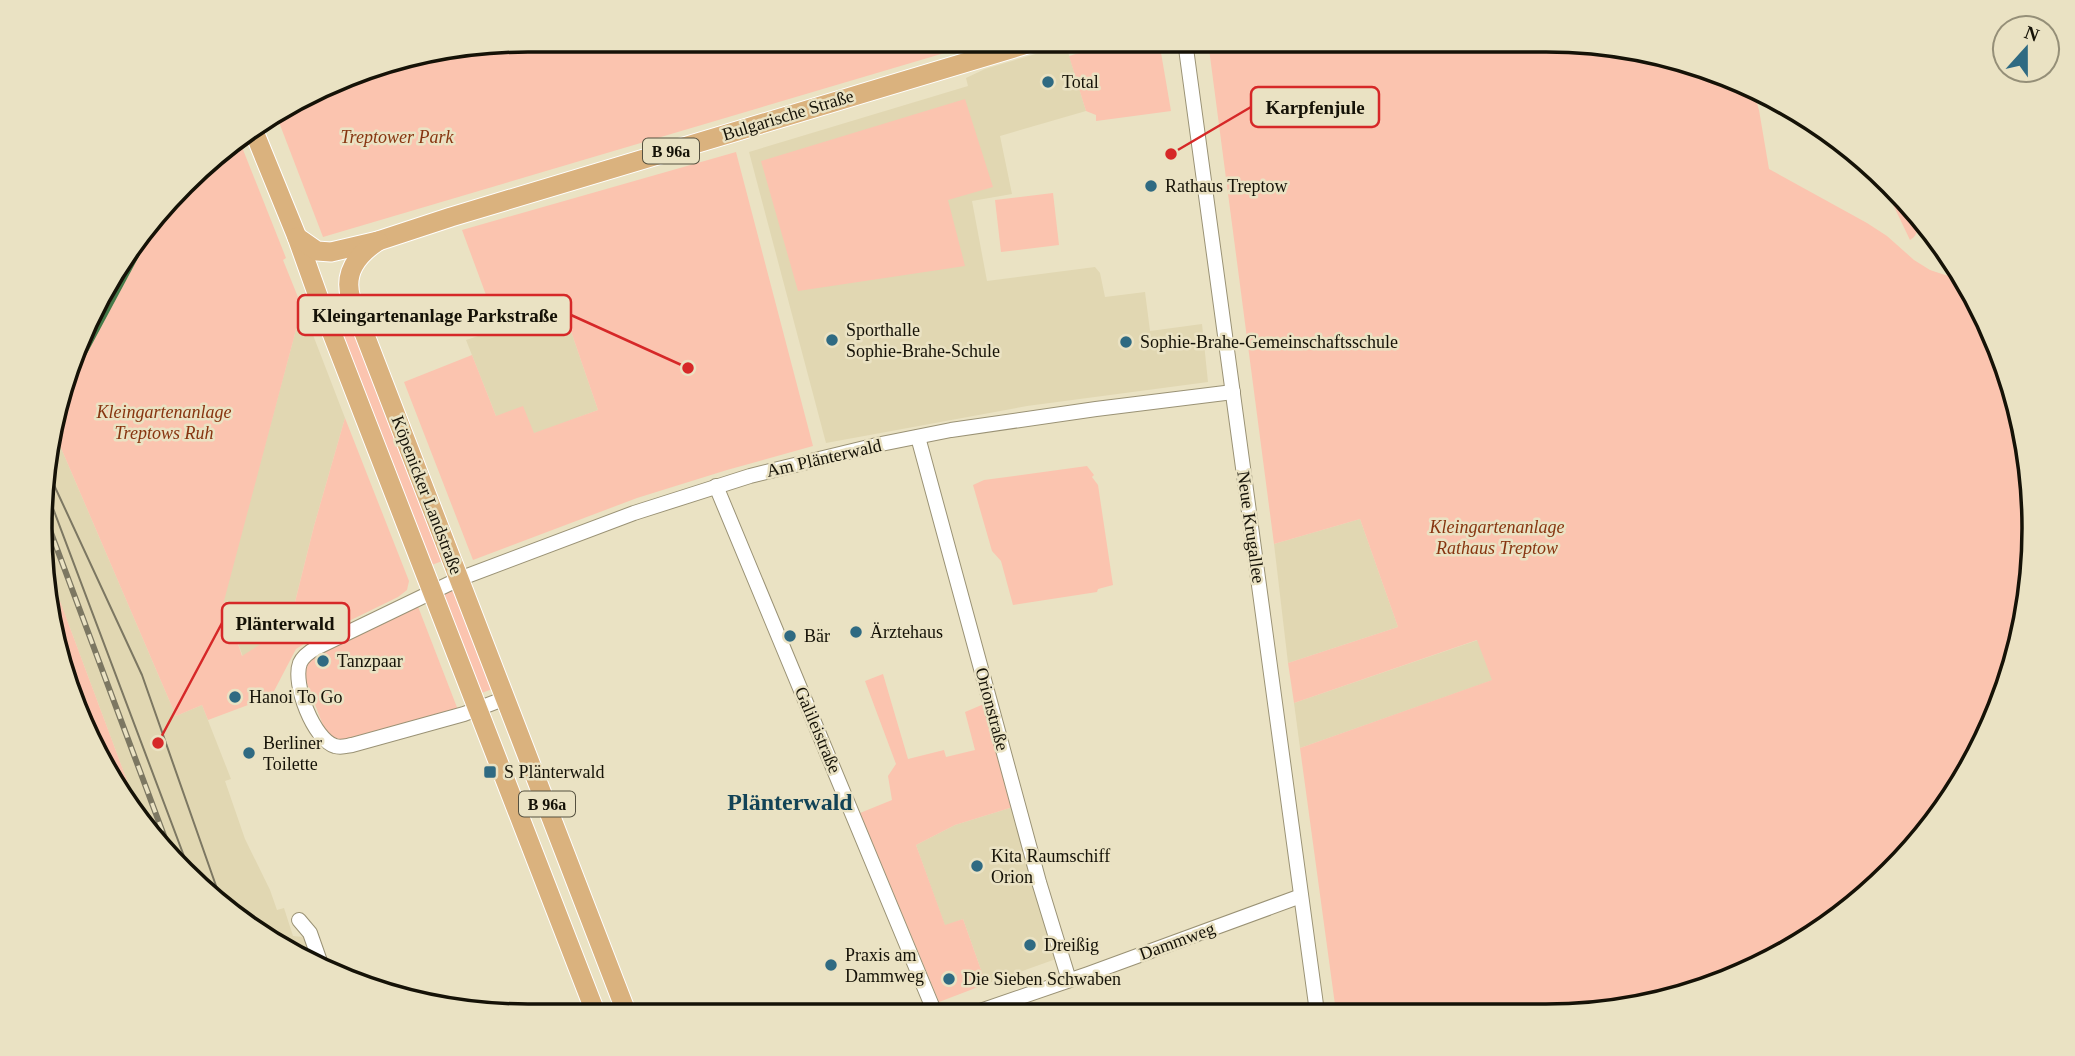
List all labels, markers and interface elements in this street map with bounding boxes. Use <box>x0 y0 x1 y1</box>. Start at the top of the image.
north arrow <box>1991 14 2061 84</box>
text: N <box>2022 21 2042 46</box>
place label: Total <box>1062 72 1099 92</box>
marker: Total <box>1040 74 1056 90</box>
street label: Bulgarische Straße <box>720 85 856 145</box>
callout: Karpfenjule <box>1251 87 1379 127</box>
text: Karpfenjule <box>1265 97 1365 118</box>
park label: Treptower Park <box>341 127 454 147</box>
road number: B 96a <box>643 139 699 164</box>
place label: Rathaus Treptow <box>1165 176 1288 196</box>
marker: Rathaus Treptow <box>1143 178 1159 194</box>
callout: Kleingartenanlage Parkstraße <box>298 295 571 335</box>
text: Kleingartenanlage Parkstraße <box>312 305 558 326</box>
place label: Sporthalle Sophie-Brahe-Schule <box>846 320 1000 361</box>
marker: Sporthalle Sophie-Brahe-Schule <box>824 332 840 348</box>
place label: Sophie-Brahe-Gemeinschaftsschule <box>1140 332 1398 352</box>
marker: Sophie-Brahe-Gemeinschaftsschule <box>1118 334 1134 350</box>
park label: Kleingartenanlage Treptows Ruh <box>96 402 232 443</box>
street label: Köpenicker Landstraße <box>387 413 467 577</box>
street label: Am Plänterwald <box>765 435 883 481</box>
street label: Neue Krugallee <box>1233 469 1269 585</box>
park label: Kleingartenanlage Rathaus Treptow <box>1429 517 1565 558</box>
callout: Plänterwald <box>222 603 349 643</box>
text: Plänterwald <box>235 613 335 634</box>
place label: Ärztehaus <box>870 622 943 642</box>
marker: Ärztehaus <box>848 624 864 640</box>
place label: Bär <box>804 626 830 646</box>
marker: Bär <box>782 628 798 644</box>
place label: Tanzpaar <box>337 651 403 671</box>
marker: Tanzpaar <box>315 653 331 669</box>
street label: Orionstraße <box>971 665 1013 753</box>
street label: Galileistraße <box>791 684 845 776</box>
place label: Hanoi To Go <box>249 687 342 707</box>
marker: Hanoi To Go <box>227 689 243 705</box>
place label: Berliner Toilette <box>263 733 322 774</box>
marker: Berliner Toilette <box>241 745 257 761</box>
place label: S Plänterwald <box>504 762 605 782</box>
marker: S Plänterwald <box>482 764 498 780</box>
district label: Plänterwald <box>727 789 853 815</box>
road number: B 96a <box>519 792 575 817</box>
place label: Kita Raumschiff Orion <box>991 846 1110 887</box>
marker: Kita Raumschiff Orion <box>969 858 985 874</box>
street label: Dammweg <box>1136 918 1218 964</box>
place label: Dreißig <box>1044 935 1099 955</box>
marker: Dreißig <box>1022 937 1038 953</box>
place label: Praxis am Dammweg <box>845 945 924 986</box>
marker: Praxis am Dammweg <box>823 957 839 973</box>
place label: Die Sieben Schwaben <box>963 969 1121 989</box>
marker: Die Sieben Schwaben <box>941 971 957 987</box>

